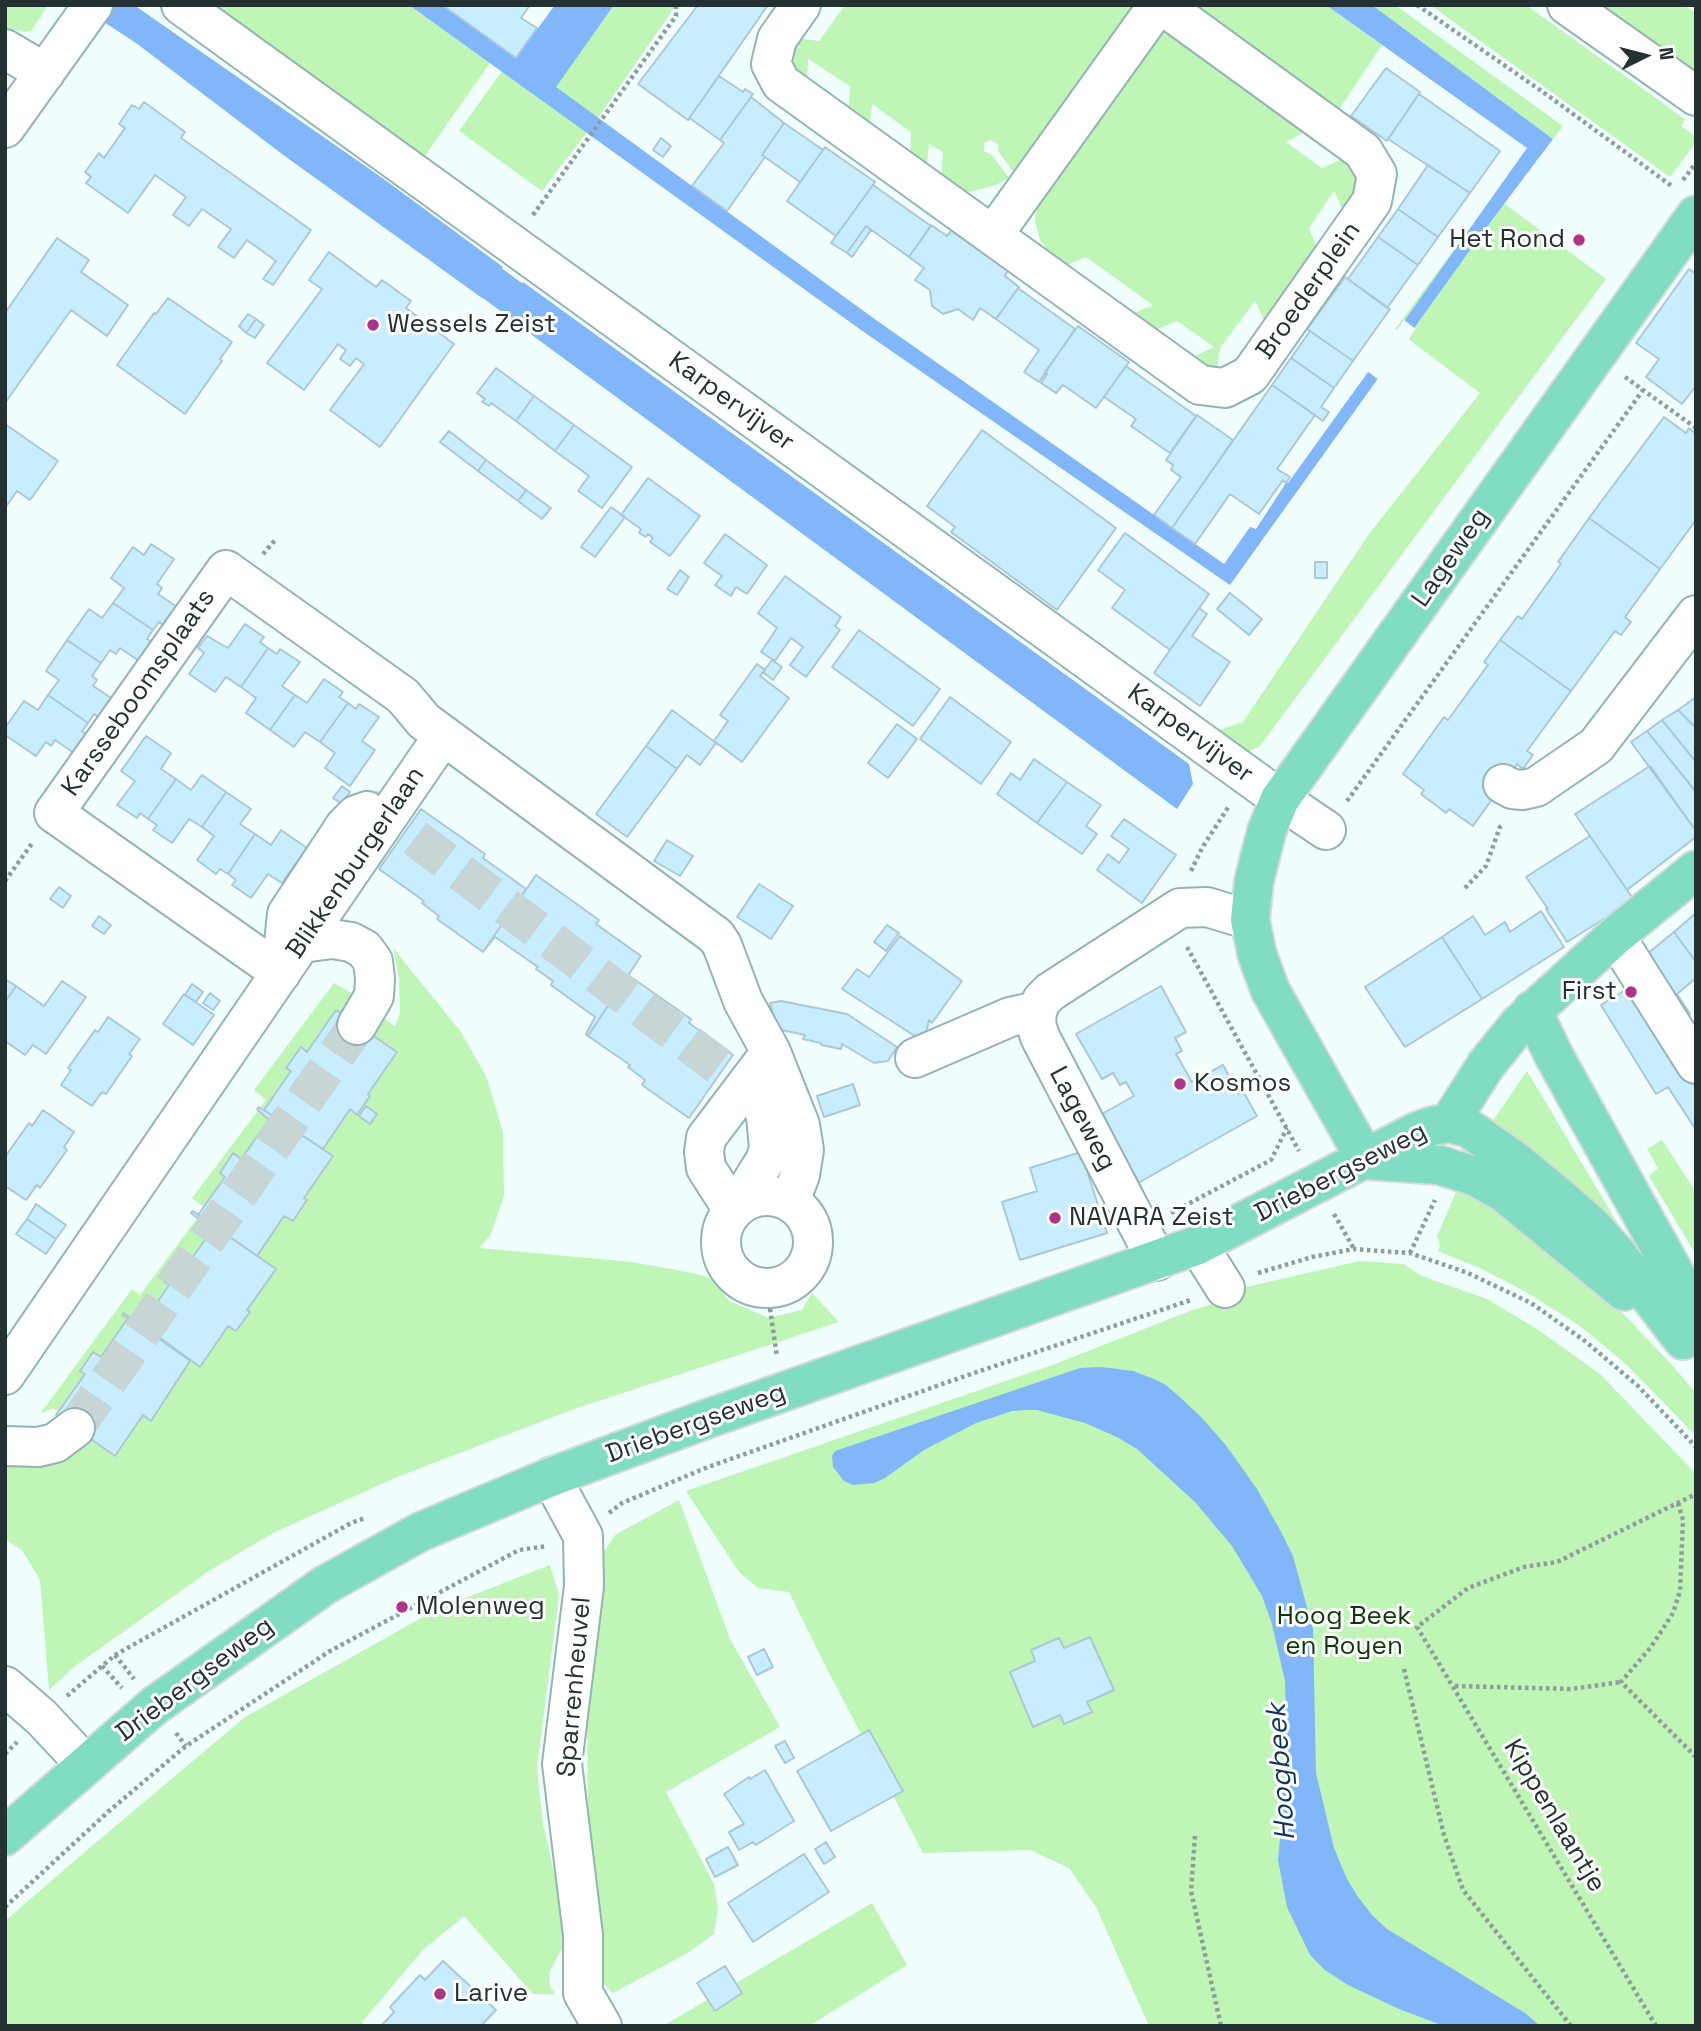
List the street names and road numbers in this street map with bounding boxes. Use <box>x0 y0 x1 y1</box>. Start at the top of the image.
street label: Broederplein <box>1250 216 1368 366</box>
street label: Karpervijver <box>662 346 800 458</box>
street label: Lageweg <box>1406 503 1496 613</box>
street label: Karsseboomsplaats <box>56 583 222 803</box>
street label: Karpervijver <box>1121 678 1259 790</box>
street label: Blikkenburgerlaan <box>280 761 432 965</box>
street label: Lageweg <box>1042 1062 1122 1176</box>
street label: Driebergseweg <box>1250 1116 1432 1230</box>
street label: Driebergseweg <box>602 1377 790 1471</box>
street label: Sparrenheuvel <box>552 1596 598 1778</box>
street label: Driebergseweg <box>110 1611 280 1749</box>
street label: Kippenlaantje <box>1496 1734 1612 1898</box>

